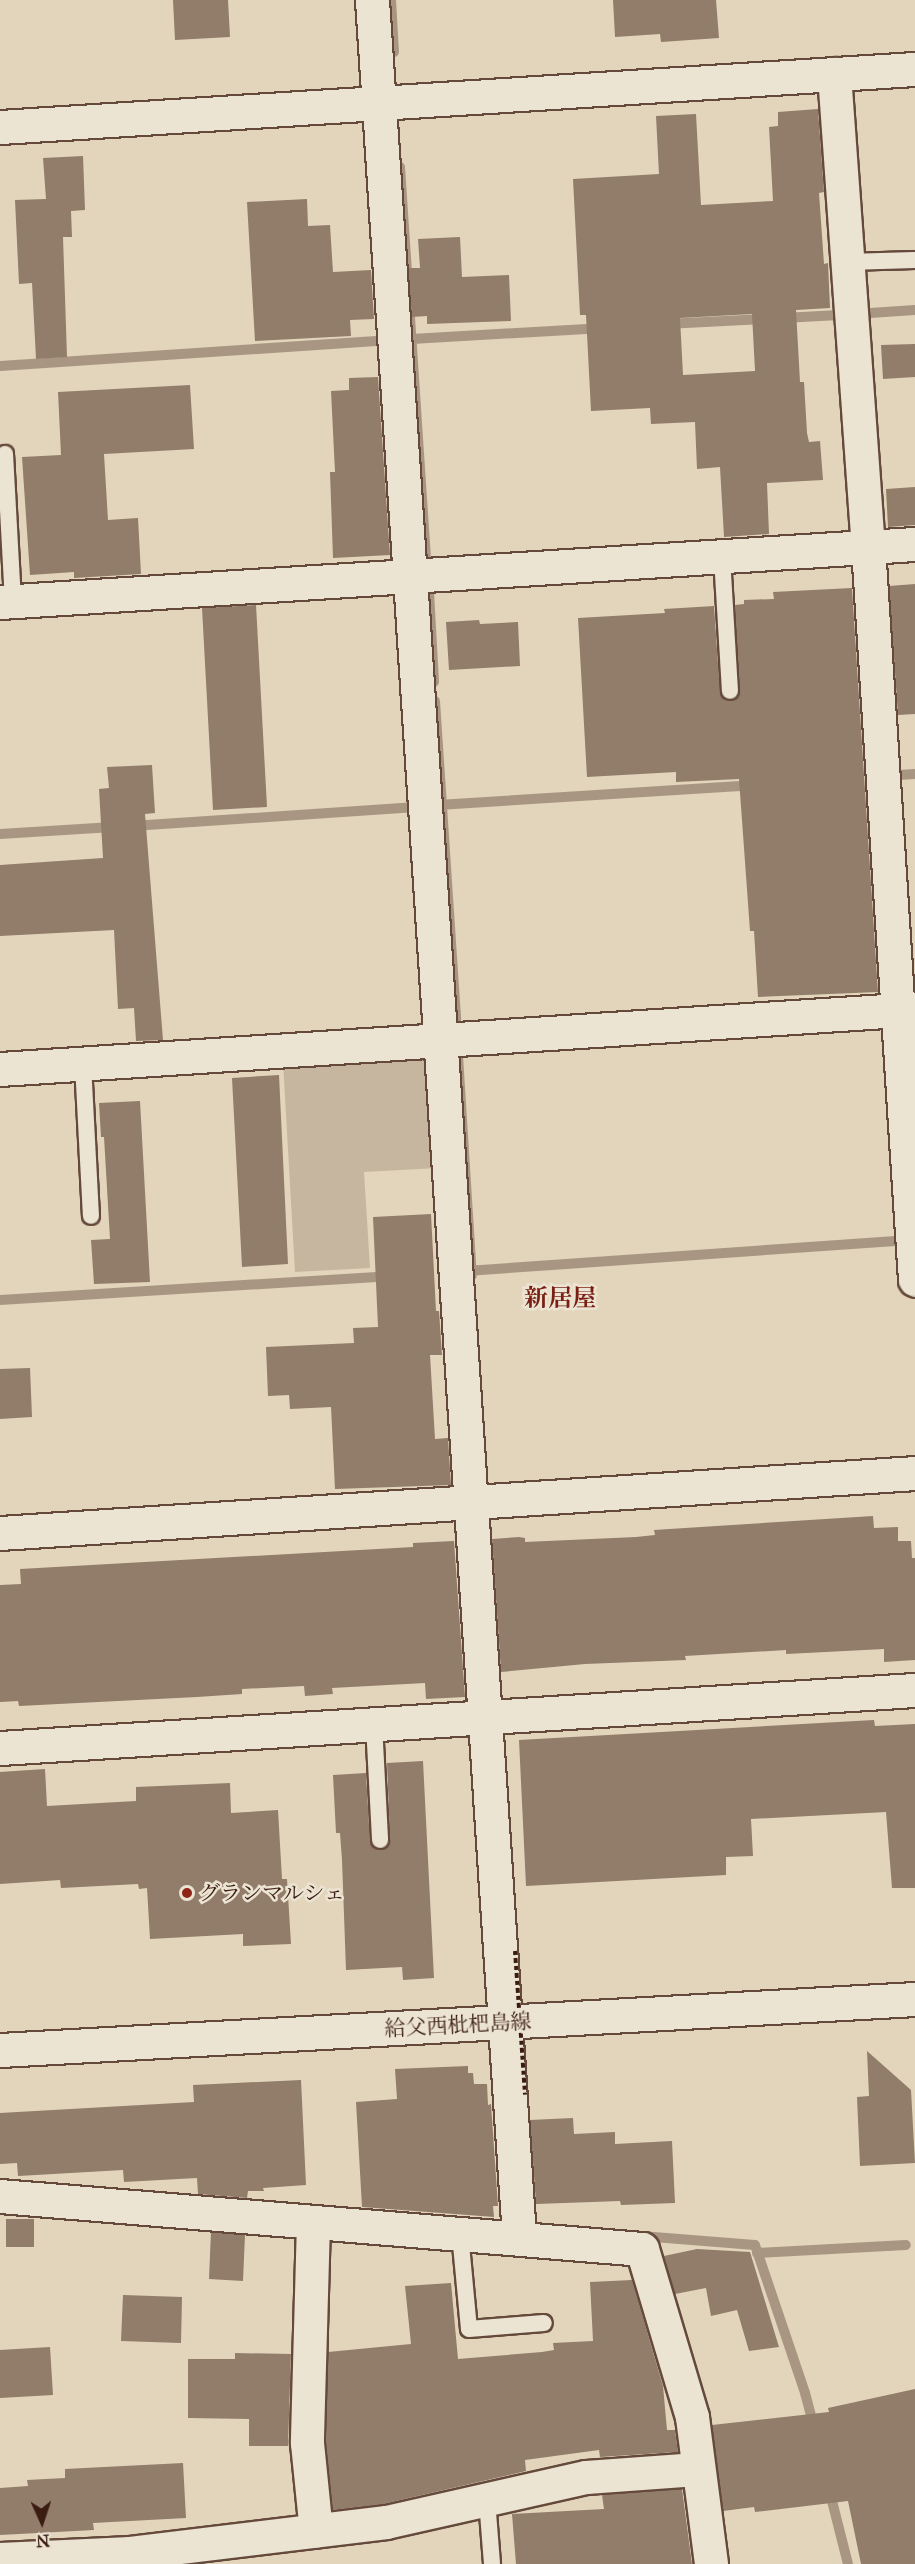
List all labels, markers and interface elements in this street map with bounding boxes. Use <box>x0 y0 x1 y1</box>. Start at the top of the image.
district label: 新居屋 <box>524 1285 596 1313</box>
place label: グランマルシェ <box>199 1880 346 1906</box>
marker: グランマルシェ <box>180 1886 194 1900</box>
street label: 給父西枇杷島線 <box>384 2009 532 2041</box>
north arrow <box>12 2492 72 2552</box>
text: N <box>36 2531 50 2550</box>

